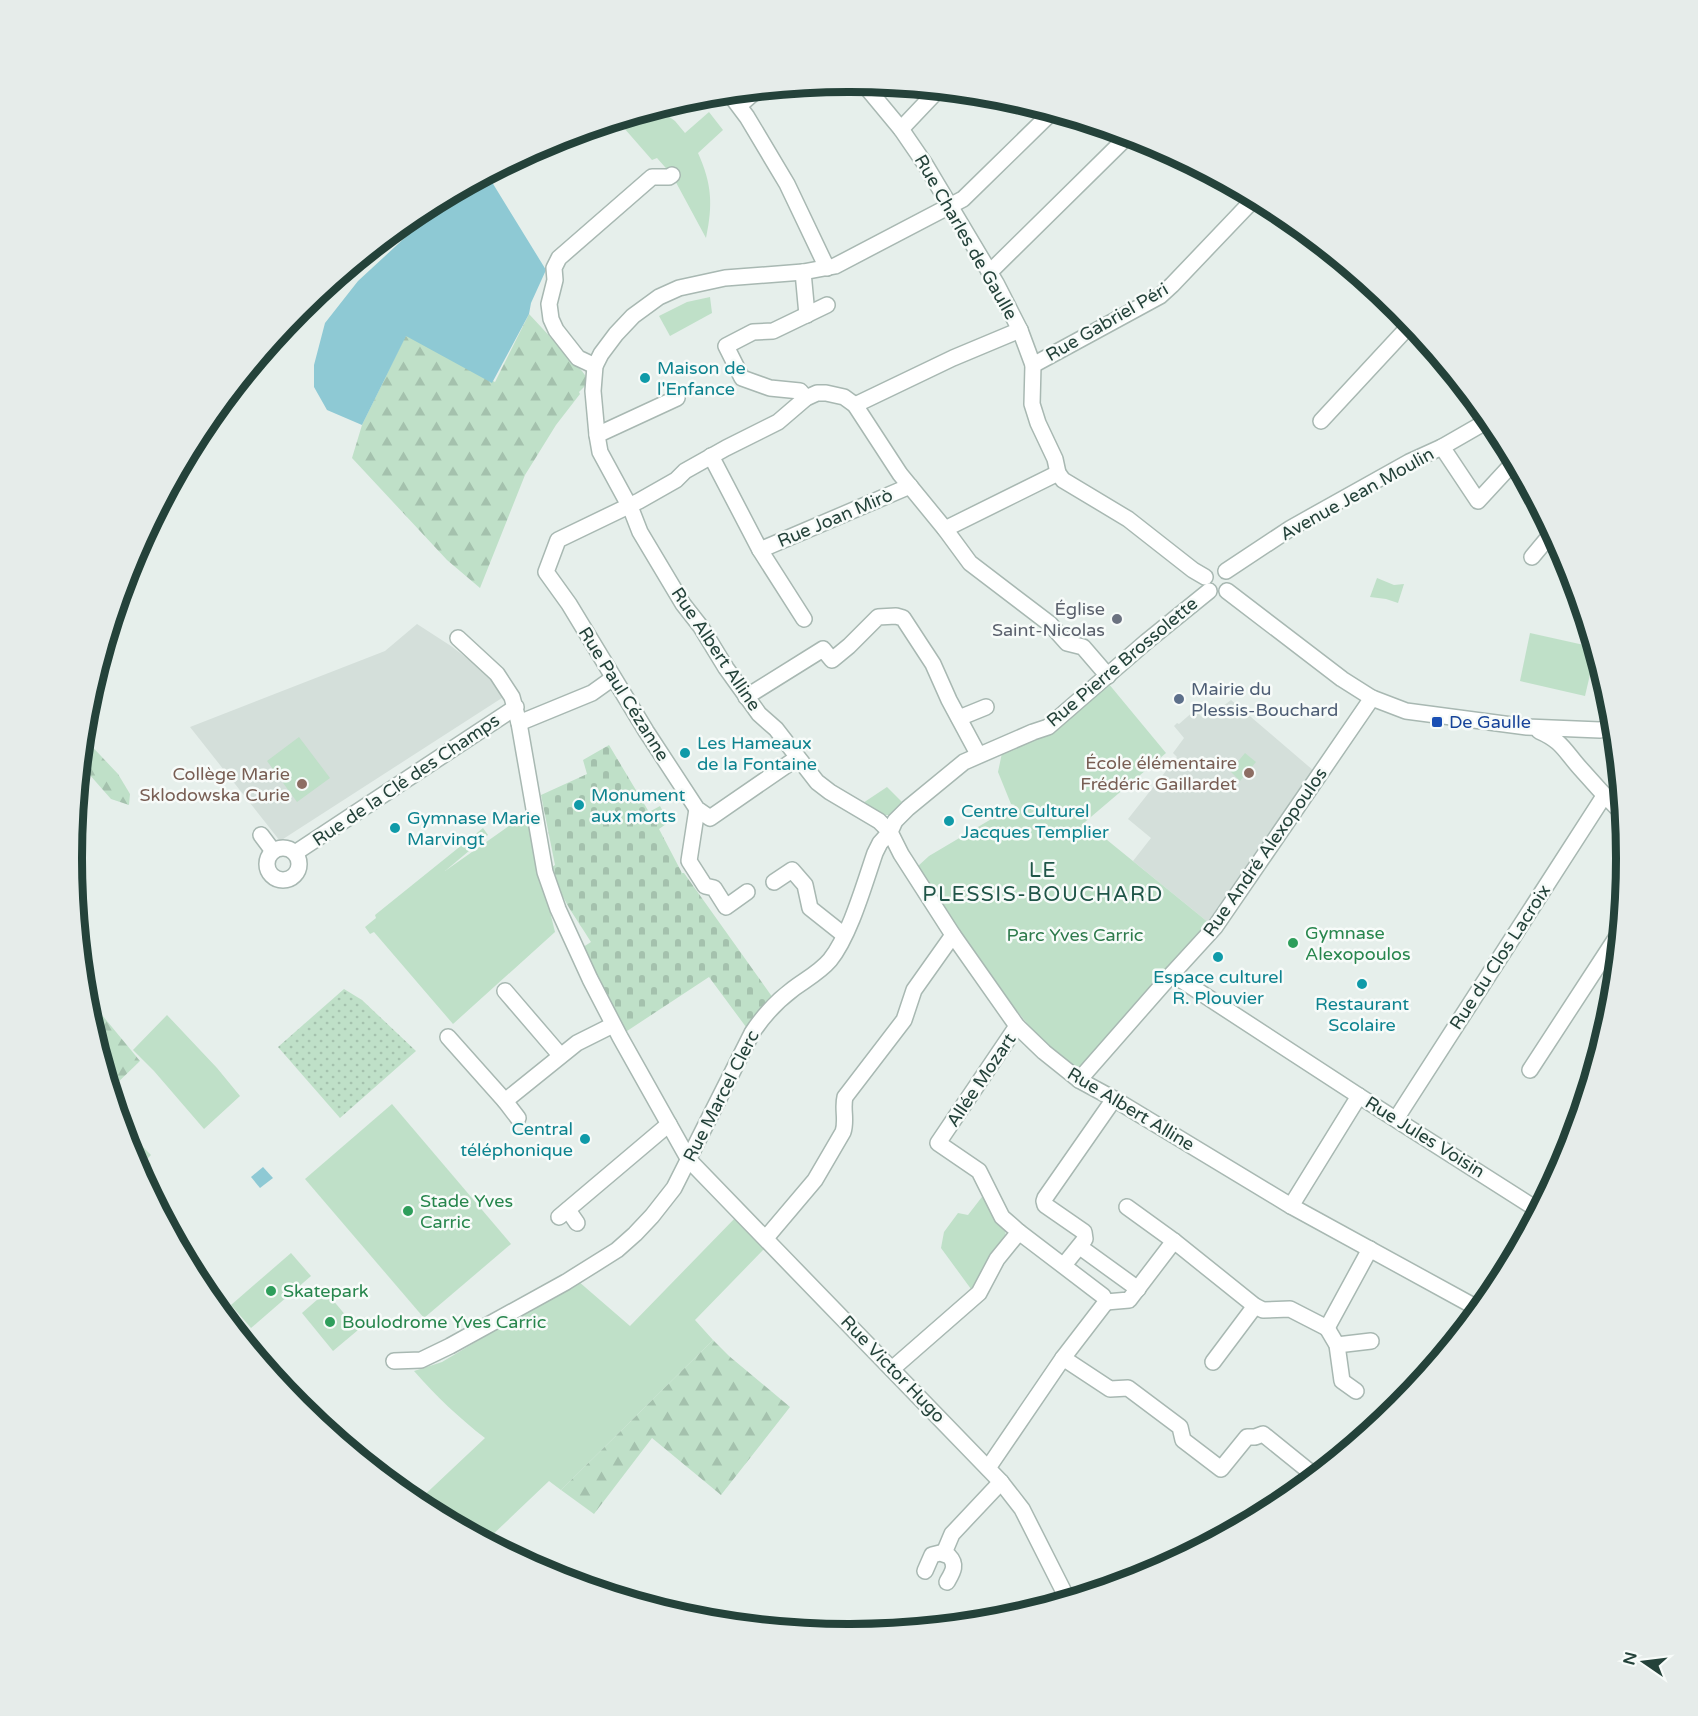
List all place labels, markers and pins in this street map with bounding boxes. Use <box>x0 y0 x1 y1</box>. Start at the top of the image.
place label: Maison de l'Enfance <box>657 357 746 400</box>
marker: Maison de l'Enfance <box>638 371 652 385</box>
place label: Église Saint-Nicolas <box>992 598 1105 641</box>
marker: Église Saint-Nicolas <box>1110 612 1124 626</box>
place label: Mairie du Plessis-Bouchard <box>1191 678 1338 721</box>
marker: Mairie du Plessis-Bouchard <box>1172 692 1186 706</box>
place label: De Gaulle <box>1449 711 1531 733</box>
marker: De Gaulle <box>1430 715 1444 729</box>
place label: Les Hameaux de la Fontaine <box>697 732 817 775</box>
marker: Les Hameaux de la Fontaine <box>678 746 692 760</box>
place label: École élémentaire Frédéric Gaillardet <box>1080 752 1237 795</box>
place label: Collège Marie Sklodowska Curie <box>139 763 290 806</box>
marker: École élémentaire Frédéric Gaillardet <box>1242 766 1256 780</box>
marker: Collège Marie Sklodowska Curie <box>295 777 309 791</box>
place label: Monument aux morts <box>591 784 685 827</box>
marker: Monument aux morts <box>572 798 586 812</box>
place label: Centre Culturel Jacques Templier <box>961 800 1109 843</box>
place label: Gymnase Marie Marvingt <box>407 807 540 850</box>
marker: Centre Culturel Jacques Templier <box>942 814 956 828</box>
marker: Gymnase Marie Marvingt <box>388 821 402 835</box>
place label: Gymnase Alexopoulos <box>1305 922 1411 965</box>
marker: Gymnase Alexopoulos <box>1286 936 1300 950</box>
marker: Espace culturel R. Plouvier <box>1211 950 1225 964</box>
place label: Espace culturel R. Plouvier <box>1153 966 1283 1009</box>
marker: Restaurant Scolaire <box>1355 977 1369 991</box>
place label: Restaurant Scolaire <box>1315 993 1409 1036</box>
place label: Central téléphonique <box>460 1118 573 1161</box>
marker: Central téléphonique <box>578 1132 592 1146</box>
place label: Stade Yves Carric <box>420 1190 513 1233</box>
marker: Stade Yves Carric <box>401 1204 415 1218</box>
place label: Skatepark <box>283 1280 369 1302</box>
marker: Skatepark <box>264 1284 278 1298</box>
place label: Boulodrome Yves Carric <box>342 1311 546 1333</box>
marker: Boulodrome Yves Carric <box>323 1315 337 1329</box>

